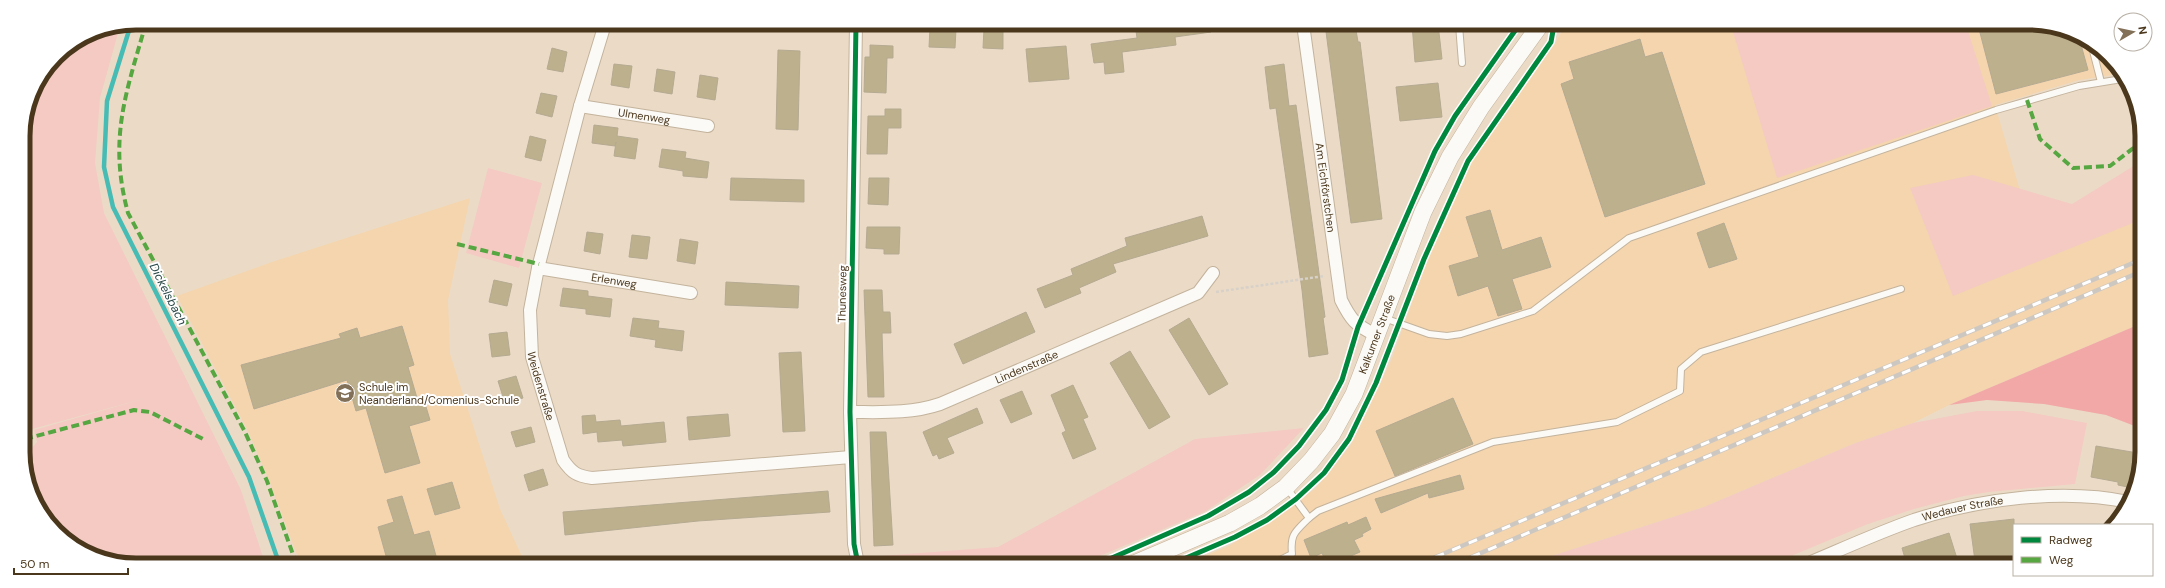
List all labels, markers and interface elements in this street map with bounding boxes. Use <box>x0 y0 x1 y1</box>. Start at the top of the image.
north arrow <box>2113 12 2153 52</box>
text: N <box>2135 25 2150 35</box>
street label: Ulmenweg <box>617 105 671 127</box>
street label: Am Eichförstchen <box>1312 142 1339 233</box>
water label: Dickelsbach <box>146 260 190 328</box>
street label: Thunesweg <box>835 265 849 323</box>
street label: Erlenweg <box>590 270 638 291</box>
street label: Kalkumer Straße <box>1355 293 1398 376</box>
street label: Lindenstraße <box>993 347 1060 386</box>
street label: Weidenstraße <box>525 351 558 422</box>
place label: Schule im Neanderland/Comenius-Schule <box>359 380 519 407</box>
school or university icon: Schule im Neanderland/Comenius-Schule <box>334 382 356 404</box>
street label: Wedauer Straße <box>1920 493 2004 524</box>
legend <box>2013 524 2153 576</box>
text: Radweg <box>2049 532 2093 548</box>
scale bar <box>14 550 128 576</box>
text: Weg <box>2049 552 2074 568</box>
text: 50 m <box>20 556 49 572</box>

